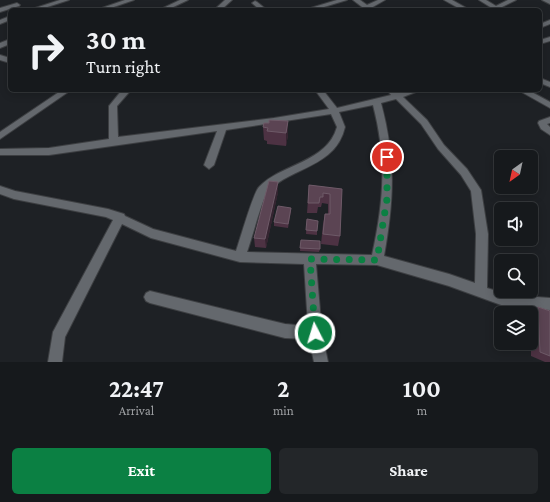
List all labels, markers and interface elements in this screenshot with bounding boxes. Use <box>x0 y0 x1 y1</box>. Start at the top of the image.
icon: right <box>20 24 72 76</box>
text: 30 m <box>86 24 146 55</box>
text: Turn right <box>86 57 160 77</box>
pin <box>370 140 404 174</box>
icon: arrive <box>376 146 398 168</box>
north arrow <box>494 150 538 194</box>
map controls <box>494 150 538 350</box>
button: sound <box>494 202 538 246</box>
button: search <box>494 254 538 298</box>
button: layers <box>494 306 538 350</box>
position arrow <box>294 312 336 354</box>
text: 22:47 <box>109 375 164 402</box>
text: 2 <box>277 375 289 402</box>
text: 100 <box>403 375 441 402</box>
text: Arrival <box>119 403 154 418</box>
text: min <box>273 403 294 418</box>
text: m <box>417 403 427 418</box>
button: Exit <box>12 448 271 494</box>
button: Share <box>279 448 538 494</box>

